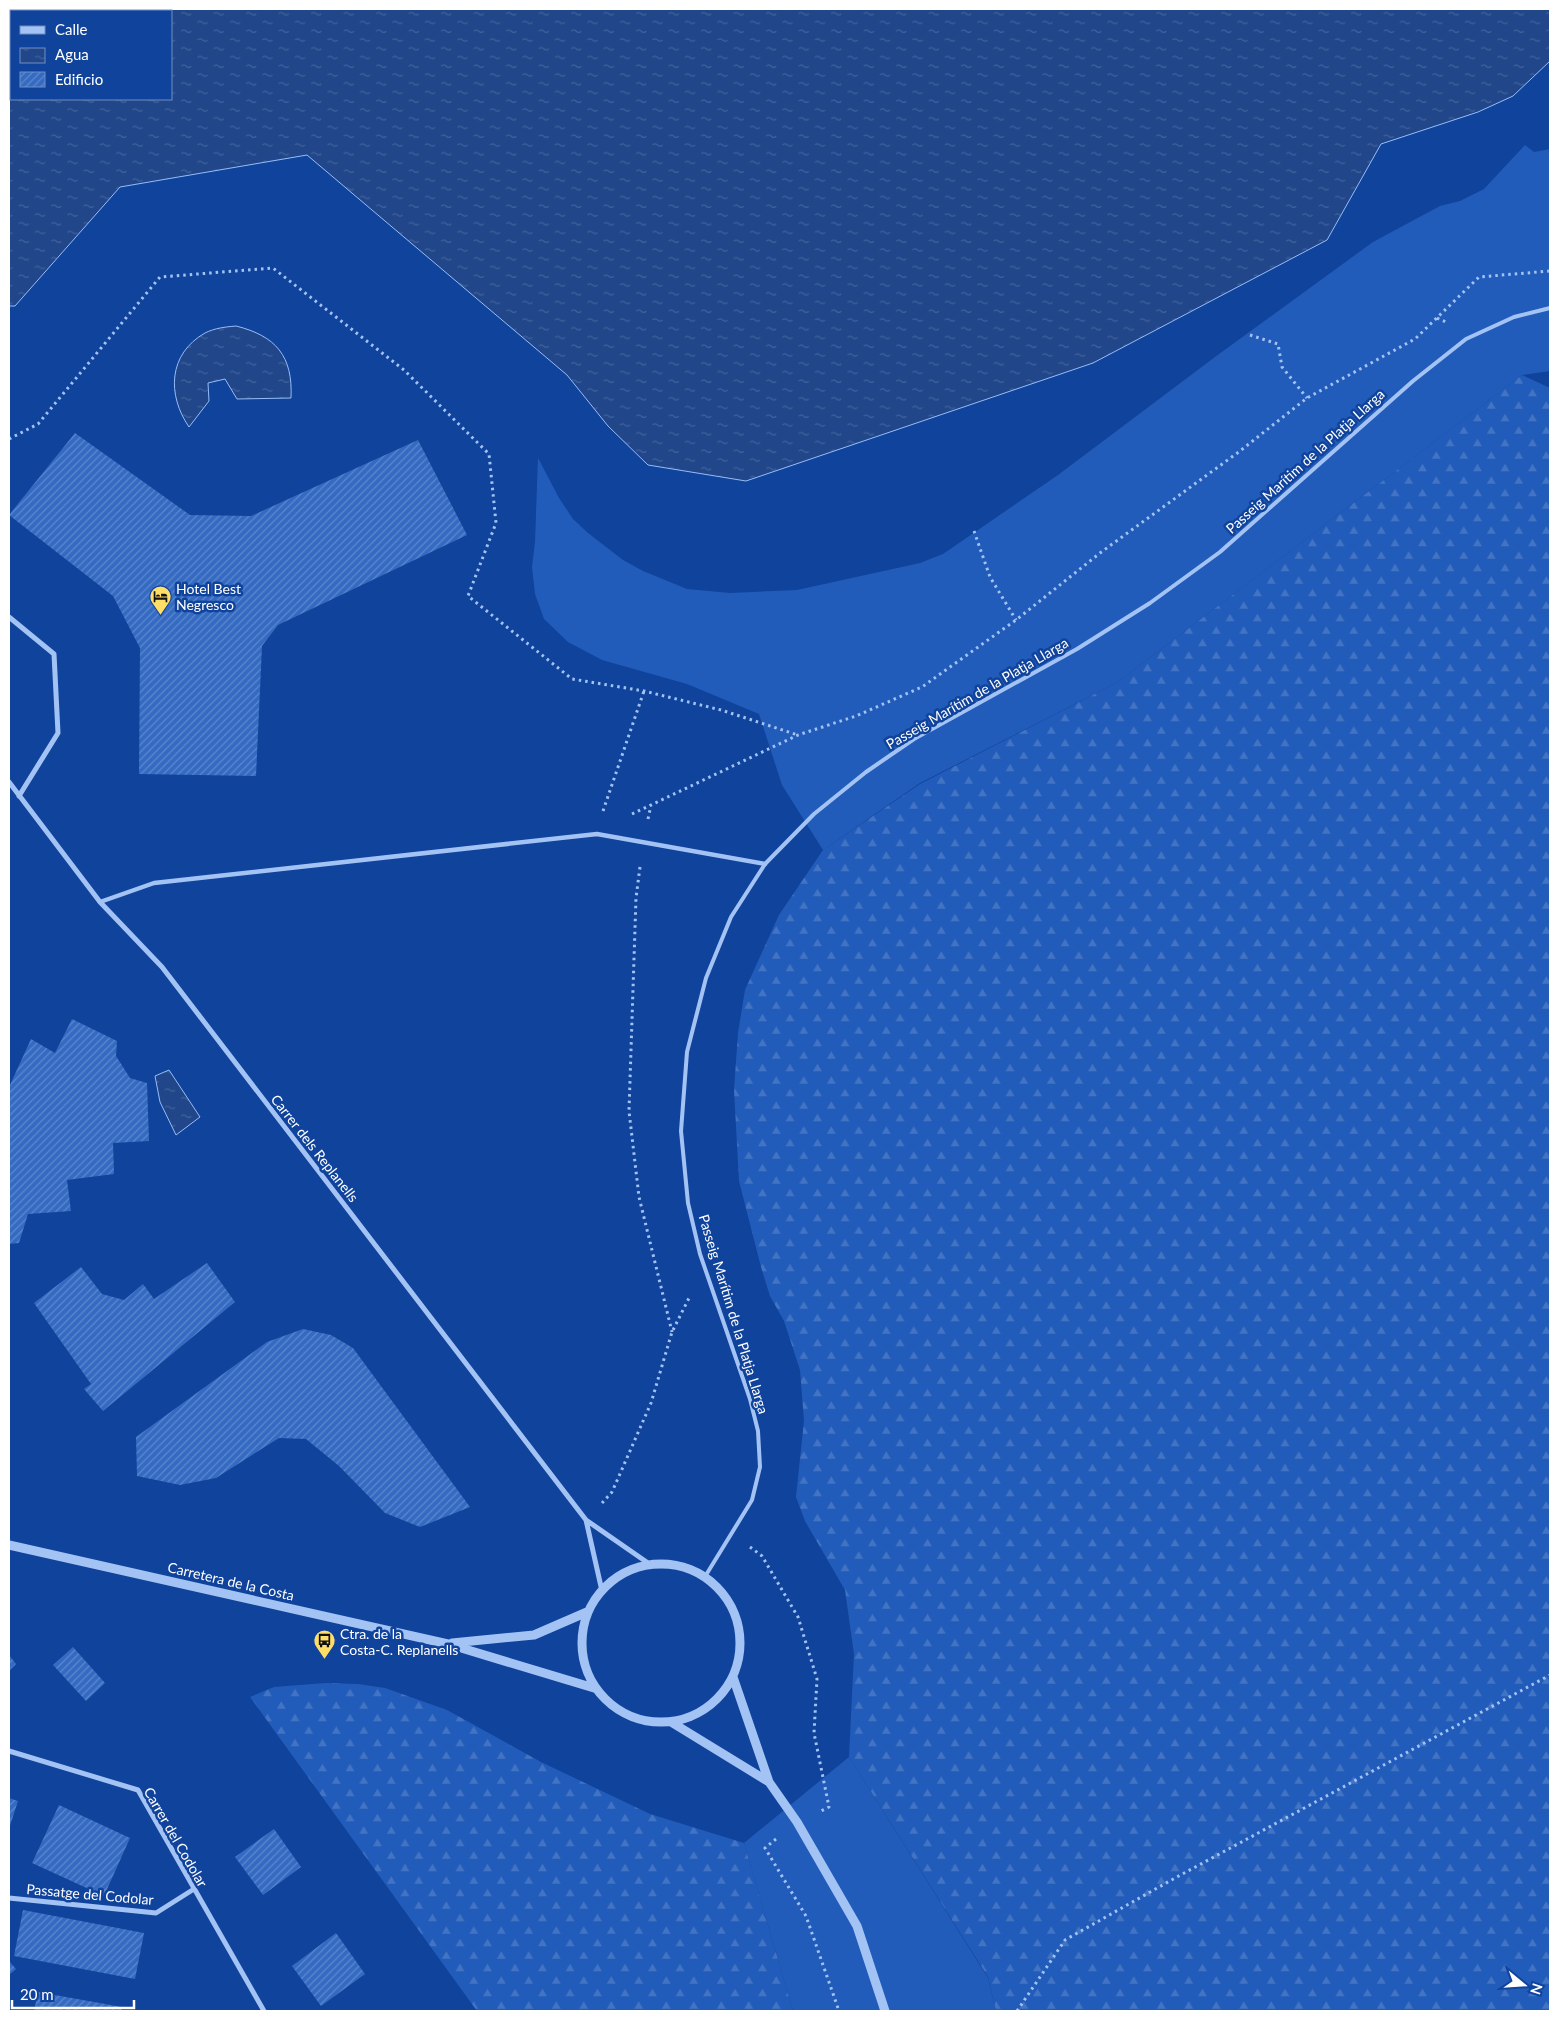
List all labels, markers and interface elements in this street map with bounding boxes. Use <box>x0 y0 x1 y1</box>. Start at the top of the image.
legend <box>10 10 172 100</box>
text: Calle <box>55 20 88 38</box>
text: Agua <box>55 45 89 63</box>
text: Edificio <box>55 70 103 88</box>
street label: Passeig Marítim de la Platja Llarga <box>1222 385 1388 537</box>
place label: Hotel Best Negresco <box>176 580 241 613</box>
hotel icon: Hotel Best Negresco <box>148 584 172 615</box>
street label: Passeig Marítim de la Platja Llarga <box>883 634 1071 752</box>
street label: Carrer dels Replanells <box>268 1091 362 1205</box>
street label: Passeig Marítim de la Platja Llarga <box>696 1212 772 1416</box>
street label: Carretera de la Costa <box>166 1558 296 1604</box>
place label: Ctra. de la Costa-C. Replanells <box>340 1625 458 1658</box>
bus stop icon: Ctra. de la Costa-C. Replanells <box>312 1629 336 1660</box>
street label: Carrer del Codolar <box>141 1784 211 1890</box>
street label: Passatge del Codolar <box>26 1880 154 1908</box>
north arrow <box>1499 1960 1549 2010</box>
scale bar <box>12 1978 135 2010</box>
text: N <box>1527 1981 1547 1997</box>
text: 20 m <box>20 1985 54 2003</box>

